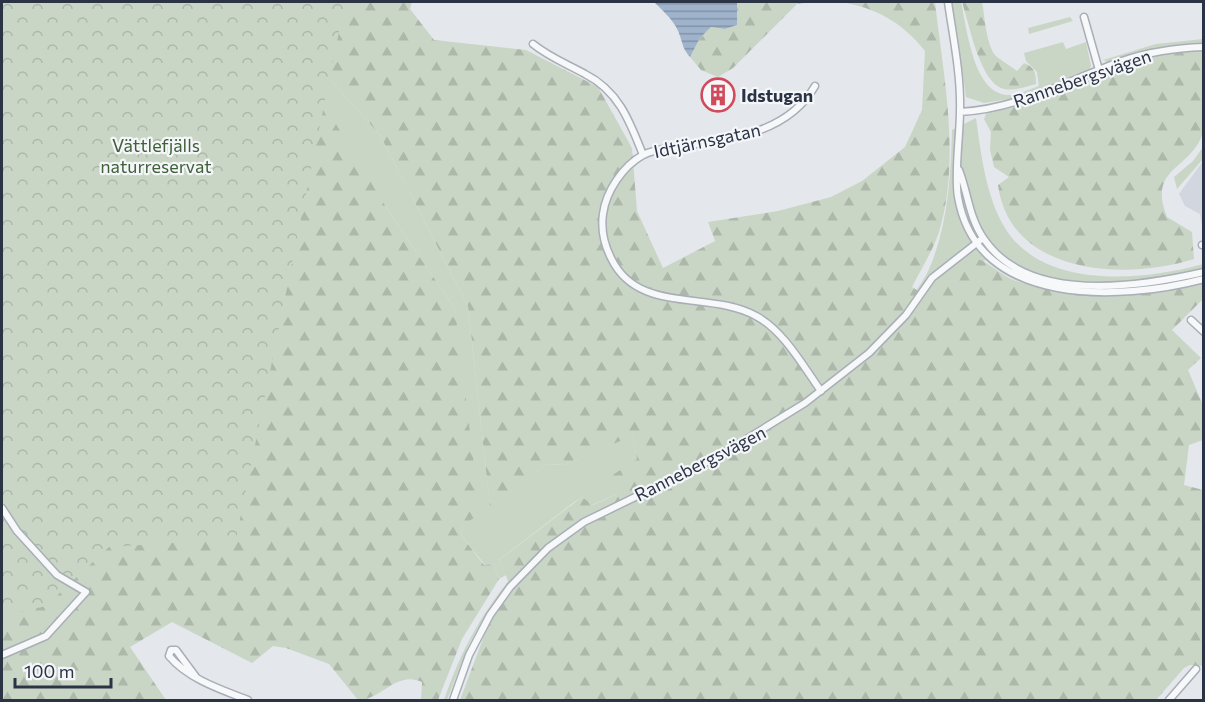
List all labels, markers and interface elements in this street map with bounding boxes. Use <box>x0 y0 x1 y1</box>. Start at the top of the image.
street label: Rannebergsvägen <box>1010 44 1154 112</box>
building icon: Idstugan <box>700 77 736 113</box>
place label: Idstugan <box>741 84 813 106</box>
street label: Idtjärnsgatan <box>652 118 762 162</box>
park label: Vättlefjälls naturreservat <box>100 134 212 177</box>
street label: Rannebergsvägen <box>631 420 769 506</box>
scale bar <box>15 651 111 689</box>
text: 100 m <box>24 660 74 682</box>

